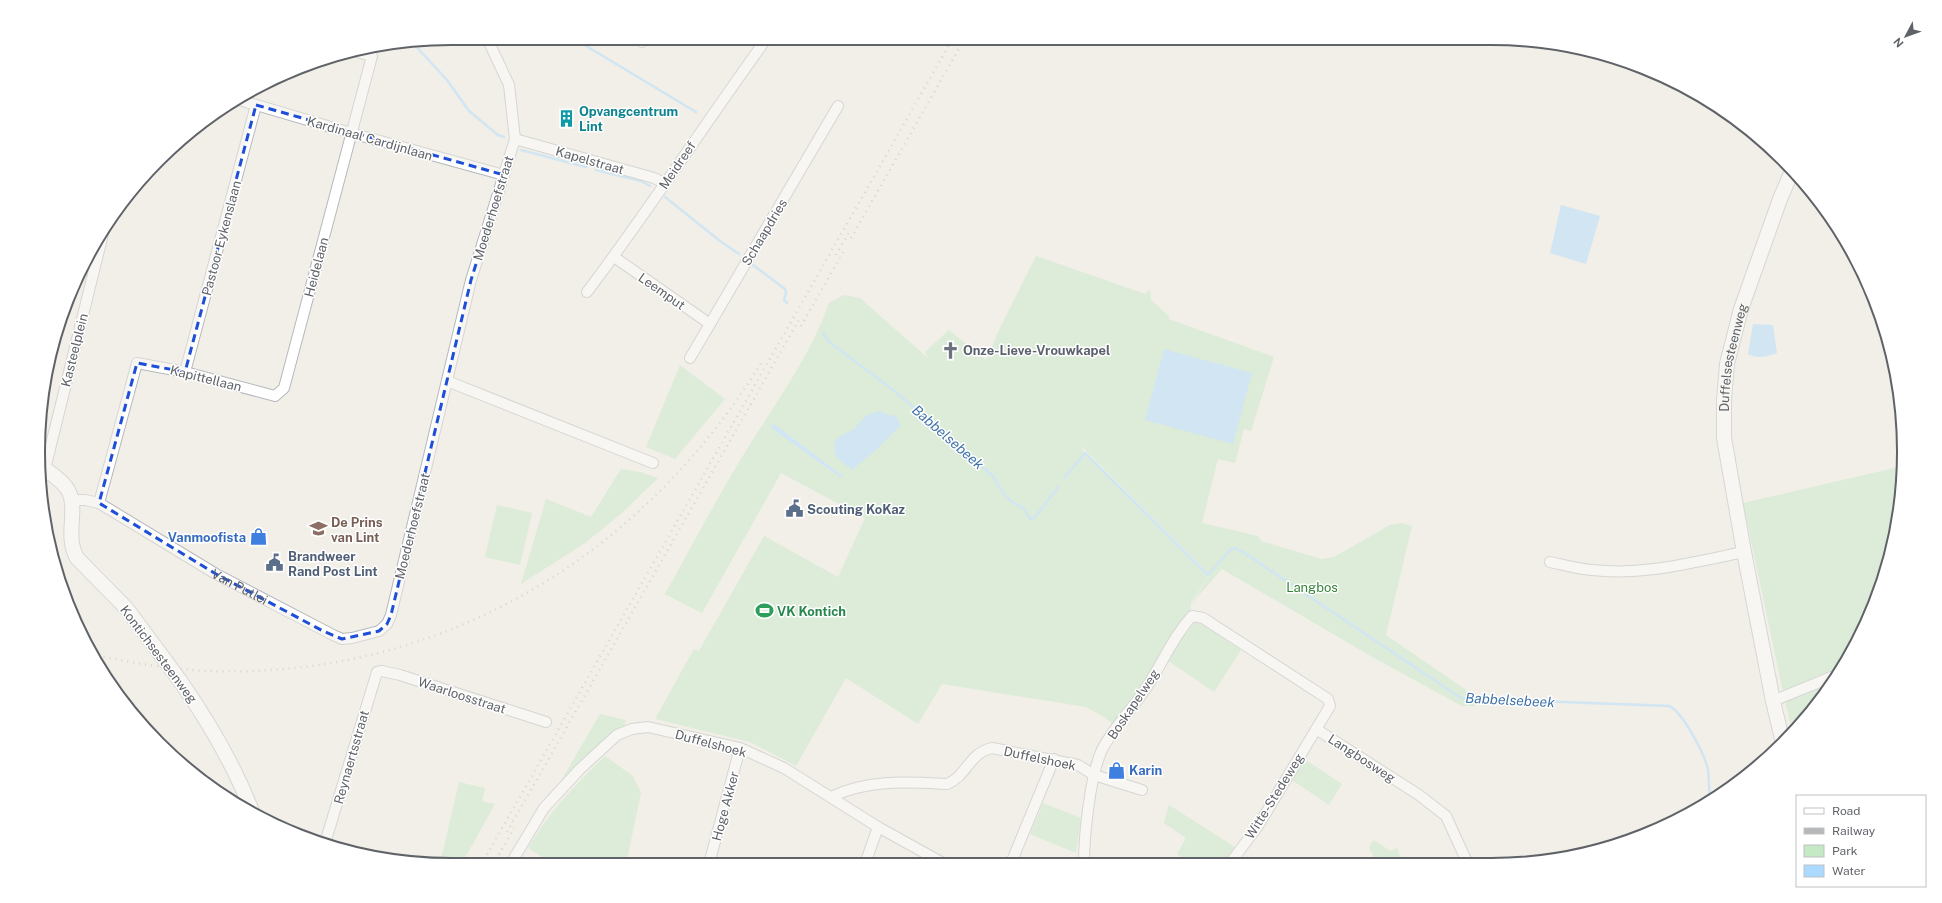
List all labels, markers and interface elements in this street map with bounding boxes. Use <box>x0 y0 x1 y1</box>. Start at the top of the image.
north arrow <box>1886 16 1926 56</box>
text: N <box>1891 35 1906 50</box>
place label: Opvangcentrum Lint <box>579 104 678 134</box>
building icon: Opvangcentrum Lint <box>556 108 576 128</box>
street label: Kardinaal Cardijnlaan <box>305 113 434 164</box>
street label: Meidreef <box>656 139 699 192</box>
street label: Kapelstraat <box>554 144 626 177</box>
street label: Moederhoefstraat <box>470 154 517 262</box>
street label: Pastoor Eykenslaan <box>199 179 244 297</box>
street label: Schaapdries <box>739 196 790 268</box>
street label: Heidelaan <box>301 236 332 299</box>
street label: Leemput <box>635 270 688 313</box>
street label: Duffelsesteenweg <box>1717 301 1750 412</box>
street label: Kasteelplein <box>58 312 91 388</box>
church icon: Onze-Lieve-Vrouwkapel <box>940 340 960 360</box>
place label: Onze-Lieve-Vrouwkapel <box>963 343 1110 358</box>
street label: Kapittellaan <box>169 362 243 395</box>
water label: Babbelsebeek <box>909 402 987 473</box>
street label: Moederhoefstraat <box>392 472 433 581</box>
public building icon: Scouting KoKaz <box>784 499 804 519</box>
place label: Scouting KoKaz <box>807 502 906 517</box>
place label: De Prins van Lint <box>331 515 383 545</box>
school or university icon: De Prins van Lint <box>308 519 328 539</box>
shop icon: Vanmoofista <box>249 527 269 547</box>
place label: Vanmoofista <box>168 530 246 545</box>
place label: Brandweer Rand Post Lint <box>288 549 378 579</box>
public building icon: Brandweer Rand Post Lint <box>265 553 285 573</box>
street label: Van Putlei <box>209 566 270 608</box>
park label: Langbos <box>1286 580 1338 595</box>
sports icon: VK Kontich <box>754 601 774 621</box>
street label: Kontichsesteenweg <box>117 603 200 706</box>
place label: VK Kontich <box>777 604 846 619</box>
street label: Boskapelweg <box>1105 666 1162 742</box>
street label: Waarloosstraat <box>416 674 508 717</box>
water label: Babbelsebeek <box>1465 690 1556 710</box>
street label: Reynaertsstraat <box>331 709 372 806</box>
street label: Duffelshoek <box>673 727 748 760</box>
street label: Langbosweg <box>1325 731 1398 786</box>
street label: Duffelshoek <box>1002 743 1077 773</box>
street label: Witte-Stedeweg <box>1242 751 1307 842</box>
shop icon: Karin <box>1106 760 1126 780</box>
place label: Karin <box>1129 763 1162 778</box>
street label: Hoge Akker <box>709 770 742 843</box>
legend <box>1796 795 1926 887</box>
text: Road <box>1832 804 1860 818</box>
text: Railway <box>1832 824 1876 838</box>
text: Park <box>1832 844 1858 858</box>
text: Water <box>1832 864 1866 878</box>

